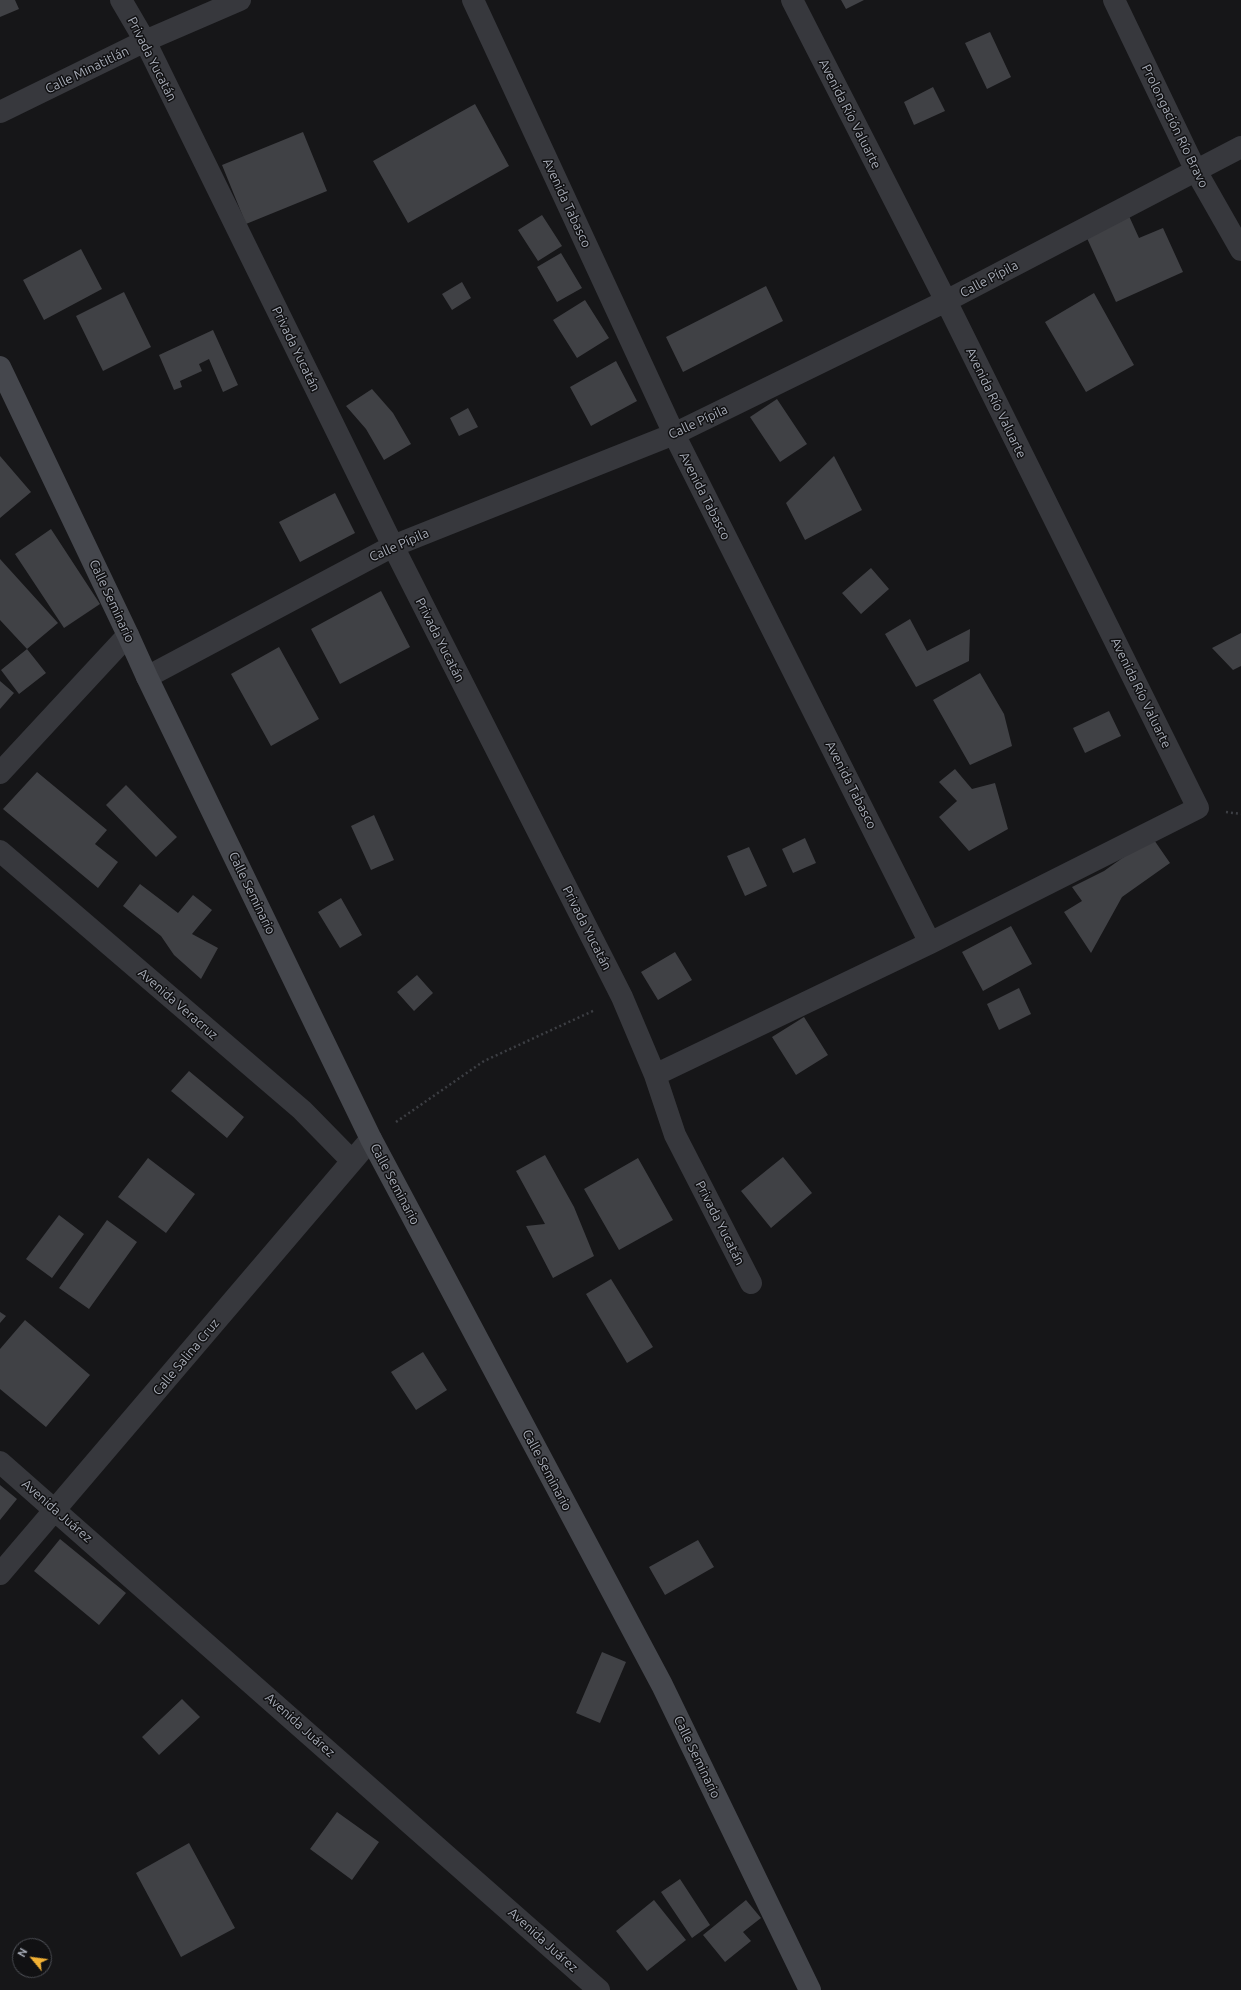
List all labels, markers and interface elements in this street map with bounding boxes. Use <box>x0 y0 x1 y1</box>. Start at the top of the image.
street label: Privada Yucatán <box>124 14 180 104</box>
street label: Calle Minatitlán <box>43 43 131 97</box>
street label: Avenida Río Valuarte <box>816 57 884 171</box>
street label: Prolongación Río Bravo <box>1138 62 1212 190</box>
street label: Avenida Tabasco <box>540 156 594 250</box>
street label: Calle Pípila <box>957 257 1021 301</box>
street label: Privada Yucatán <box>269 304 323 394</box>
street label: Avenida Río Valuarte <box>962 345 1030 461</box>
street label: Calle Pípila <box>666 402 730 442</box>
street label: Avenida Tabasco <box>676 449 734 543</box>
street label: Calle Pípila <box>367 525 431 565</box>
street label: Calle Seminario <box>86 557 138 645</box>
street label: Privada Yucatán <box>412 595 468 685</box>
street label: Avenida Río Valuarte <box>1107 635 1175 751</box>
street label: Avenida Tabasco <box>822 738 880 832</box>
street label: Calle Seminario <box>225 849 279 937</box>
street label: Privada Yucatán <box>559 883 615 973</box>
street label: Avenida Veracruz <box>135 965 221 1043</box>
street label: Calle Seminario <box>367 1141 423 1227</box>
street label: Privada Yucatán <box>692 1178 748 1268</box>
street label: Calle Salina Cruz <box>149 1316 223 1398</box>
street label: Calle Seminario <box>519 1427 575 1513</box>
street label: Avenida Juárez <box>19 1476 95 1546</box>
street label: Avenida Juárez <box>262 1690 338 1760</box>
street label: Calle Seminario <box>670 1713 724 1801</box>
street label: Avenida Juárez <box>505 1905 581 1975</box>
north arrow <box>12 1938 52 1978</box>
text: N <box>15 1946 30 1959</box>

